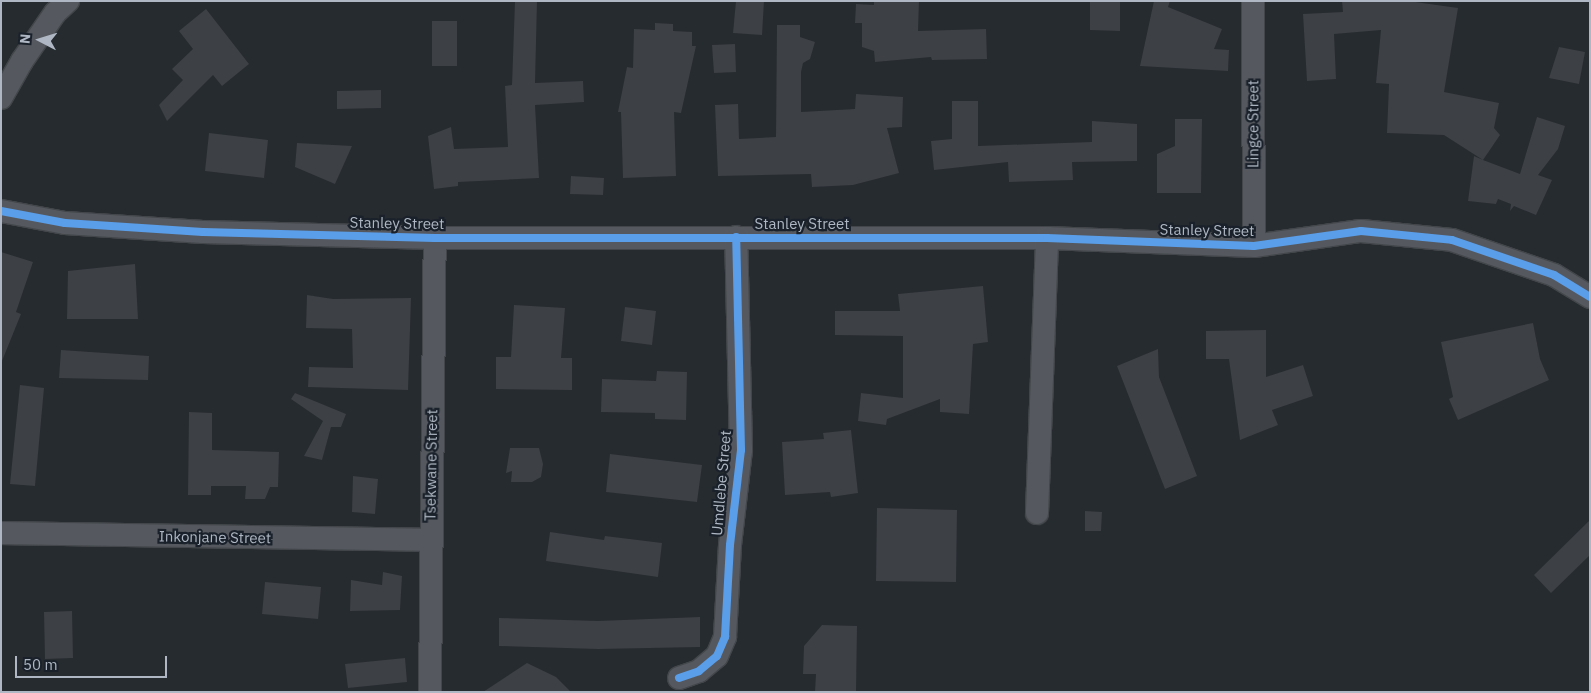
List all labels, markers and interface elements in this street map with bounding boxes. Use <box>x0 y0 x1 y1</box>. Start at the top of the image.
north arrow <box>15 15 65 65</box>
text: N <box>16 33 34 45</box>
street label: Lingce Street <box>1244 80 1262 168</box>
street label: Stanley Street <box>349 213 445 233</box>
street label: Stanley Street <box>755 215 849 233</box>
street label: Stanley Street <box>1159 220 1255 240</box>
street label: Tsekwane Street <box>421 409 441 521</box>
street label: Umdlebe Street <box>707 429 735 537</box>
street label: Inkonjane Street <box>159 527 271 547</box>
scale bar <box>18 646 170 678</box>
text: 50 m <box>23 655 58 674</box>

